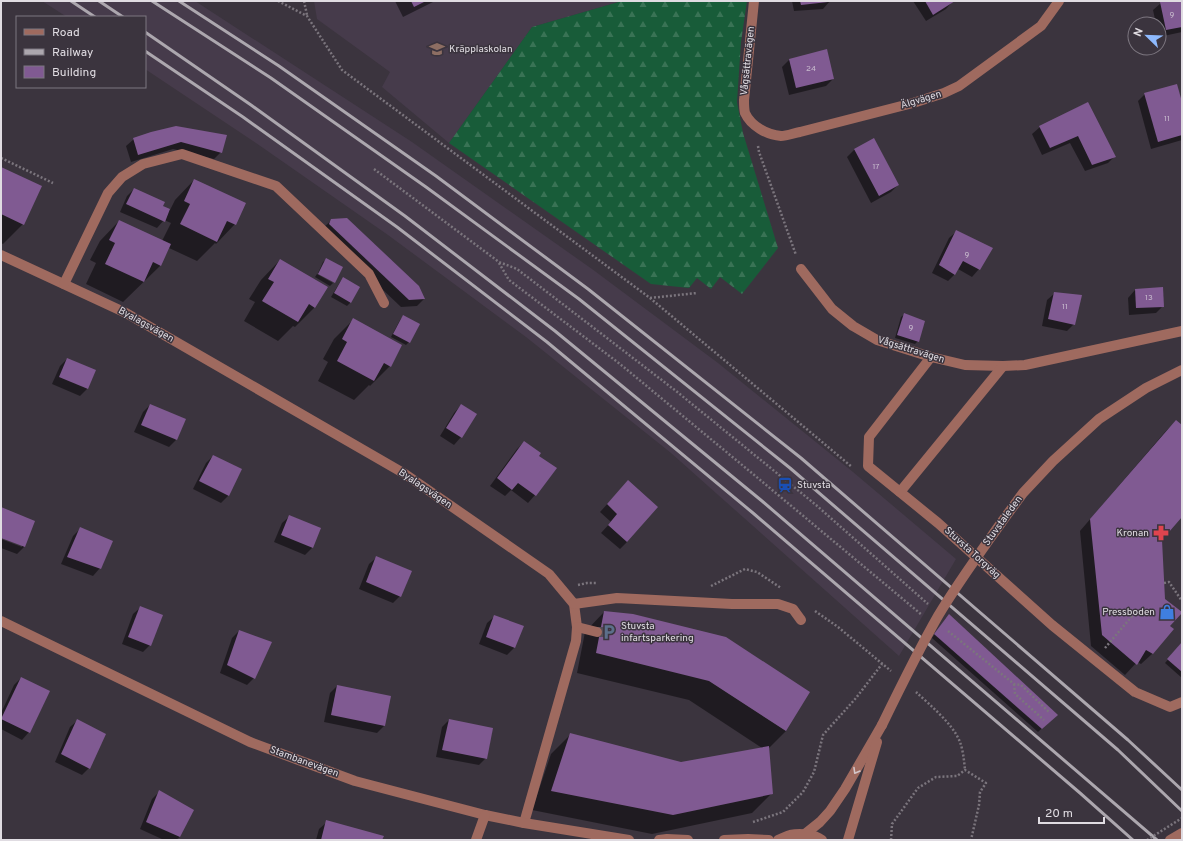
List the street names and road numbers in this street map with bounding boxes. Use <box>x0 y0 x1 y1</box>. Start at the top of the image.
street label: Vågsättravägen <box>738 26 758 96</box>
street label: Älgvägen <box>899 88 943 112</box>
street label: Byalagsvägen <box>116 304 176 346</box>
street label: Vågsättravägen <box>876 334 946 366</box>
street label: Byalagsvägen <box>396 466 454 512</box>
street label: Stuvstaleden <box>981 494 1025 548</box>
street label: Stuvsta Torgväg <box>941 524 1003 582</box>
street label: Stambanevägen <box>268 744 340 780</box>

